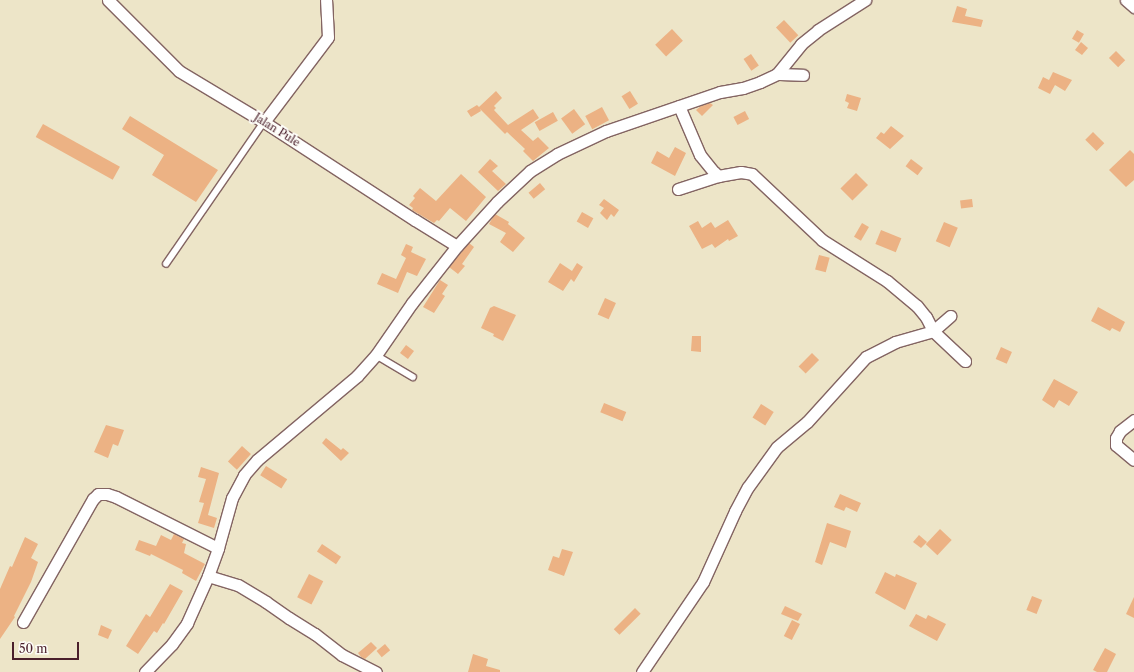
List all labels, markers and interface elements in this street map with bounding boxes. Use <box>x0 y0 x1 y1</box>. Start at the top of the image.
street label: Jalan Pule <box>251 111 303 149</box>
scale bar <box>14 634 81 660</box>
text: 50 m <box>19 641 48 656</box>

